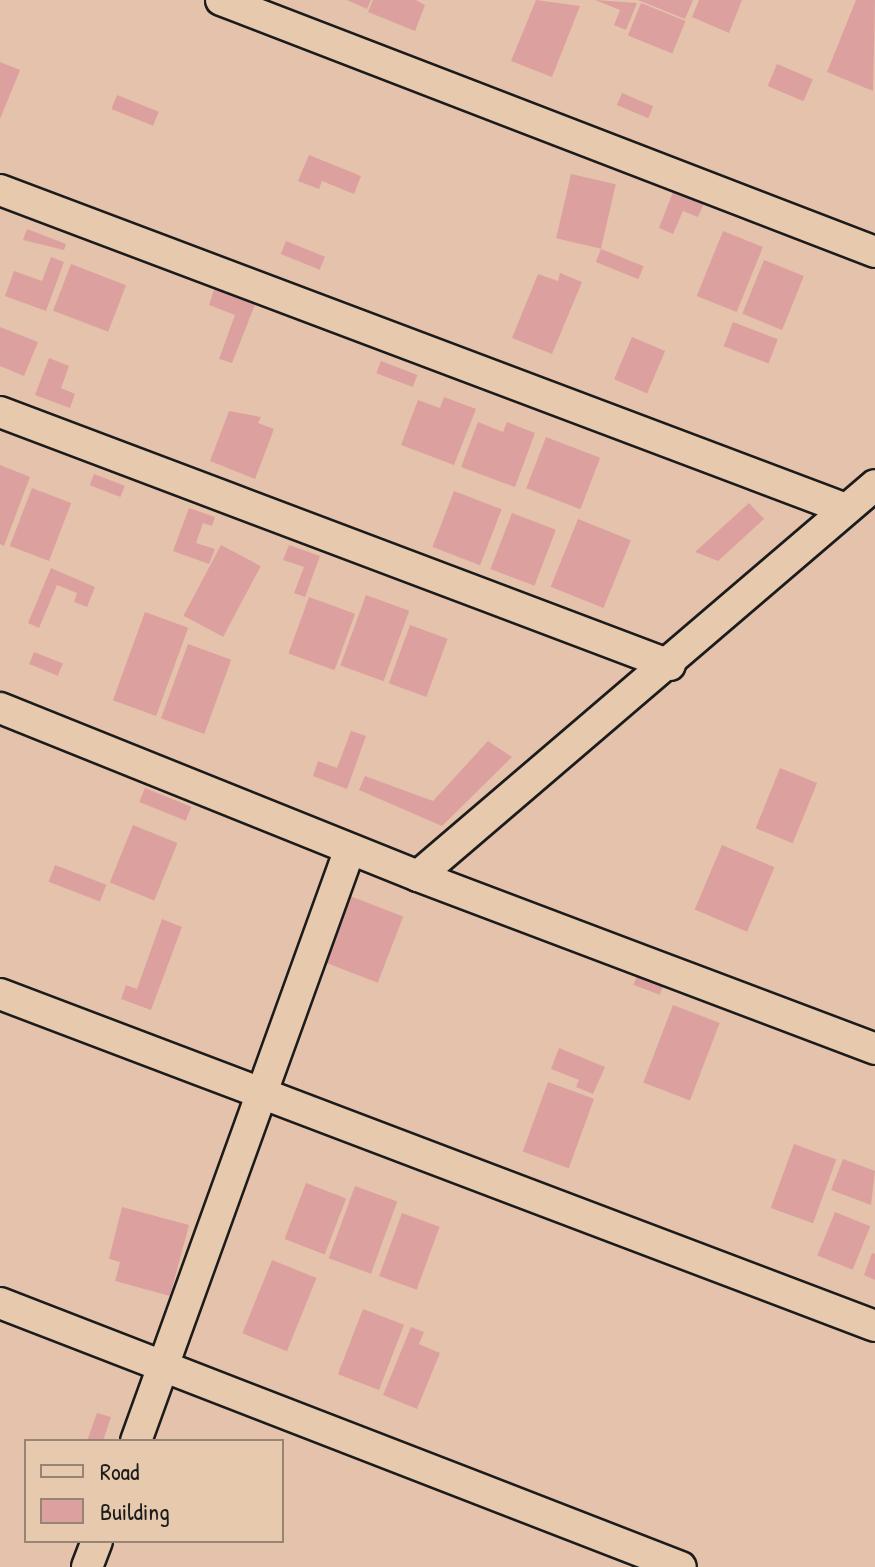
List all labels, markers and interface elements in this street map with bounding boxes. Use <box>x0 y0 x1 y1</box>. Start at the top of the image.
legend <box>24 1439 284 1543</box>
text: Road <box>100 1455 139 1487</box>
text: Building <box>100 1495 170 1527</box>

